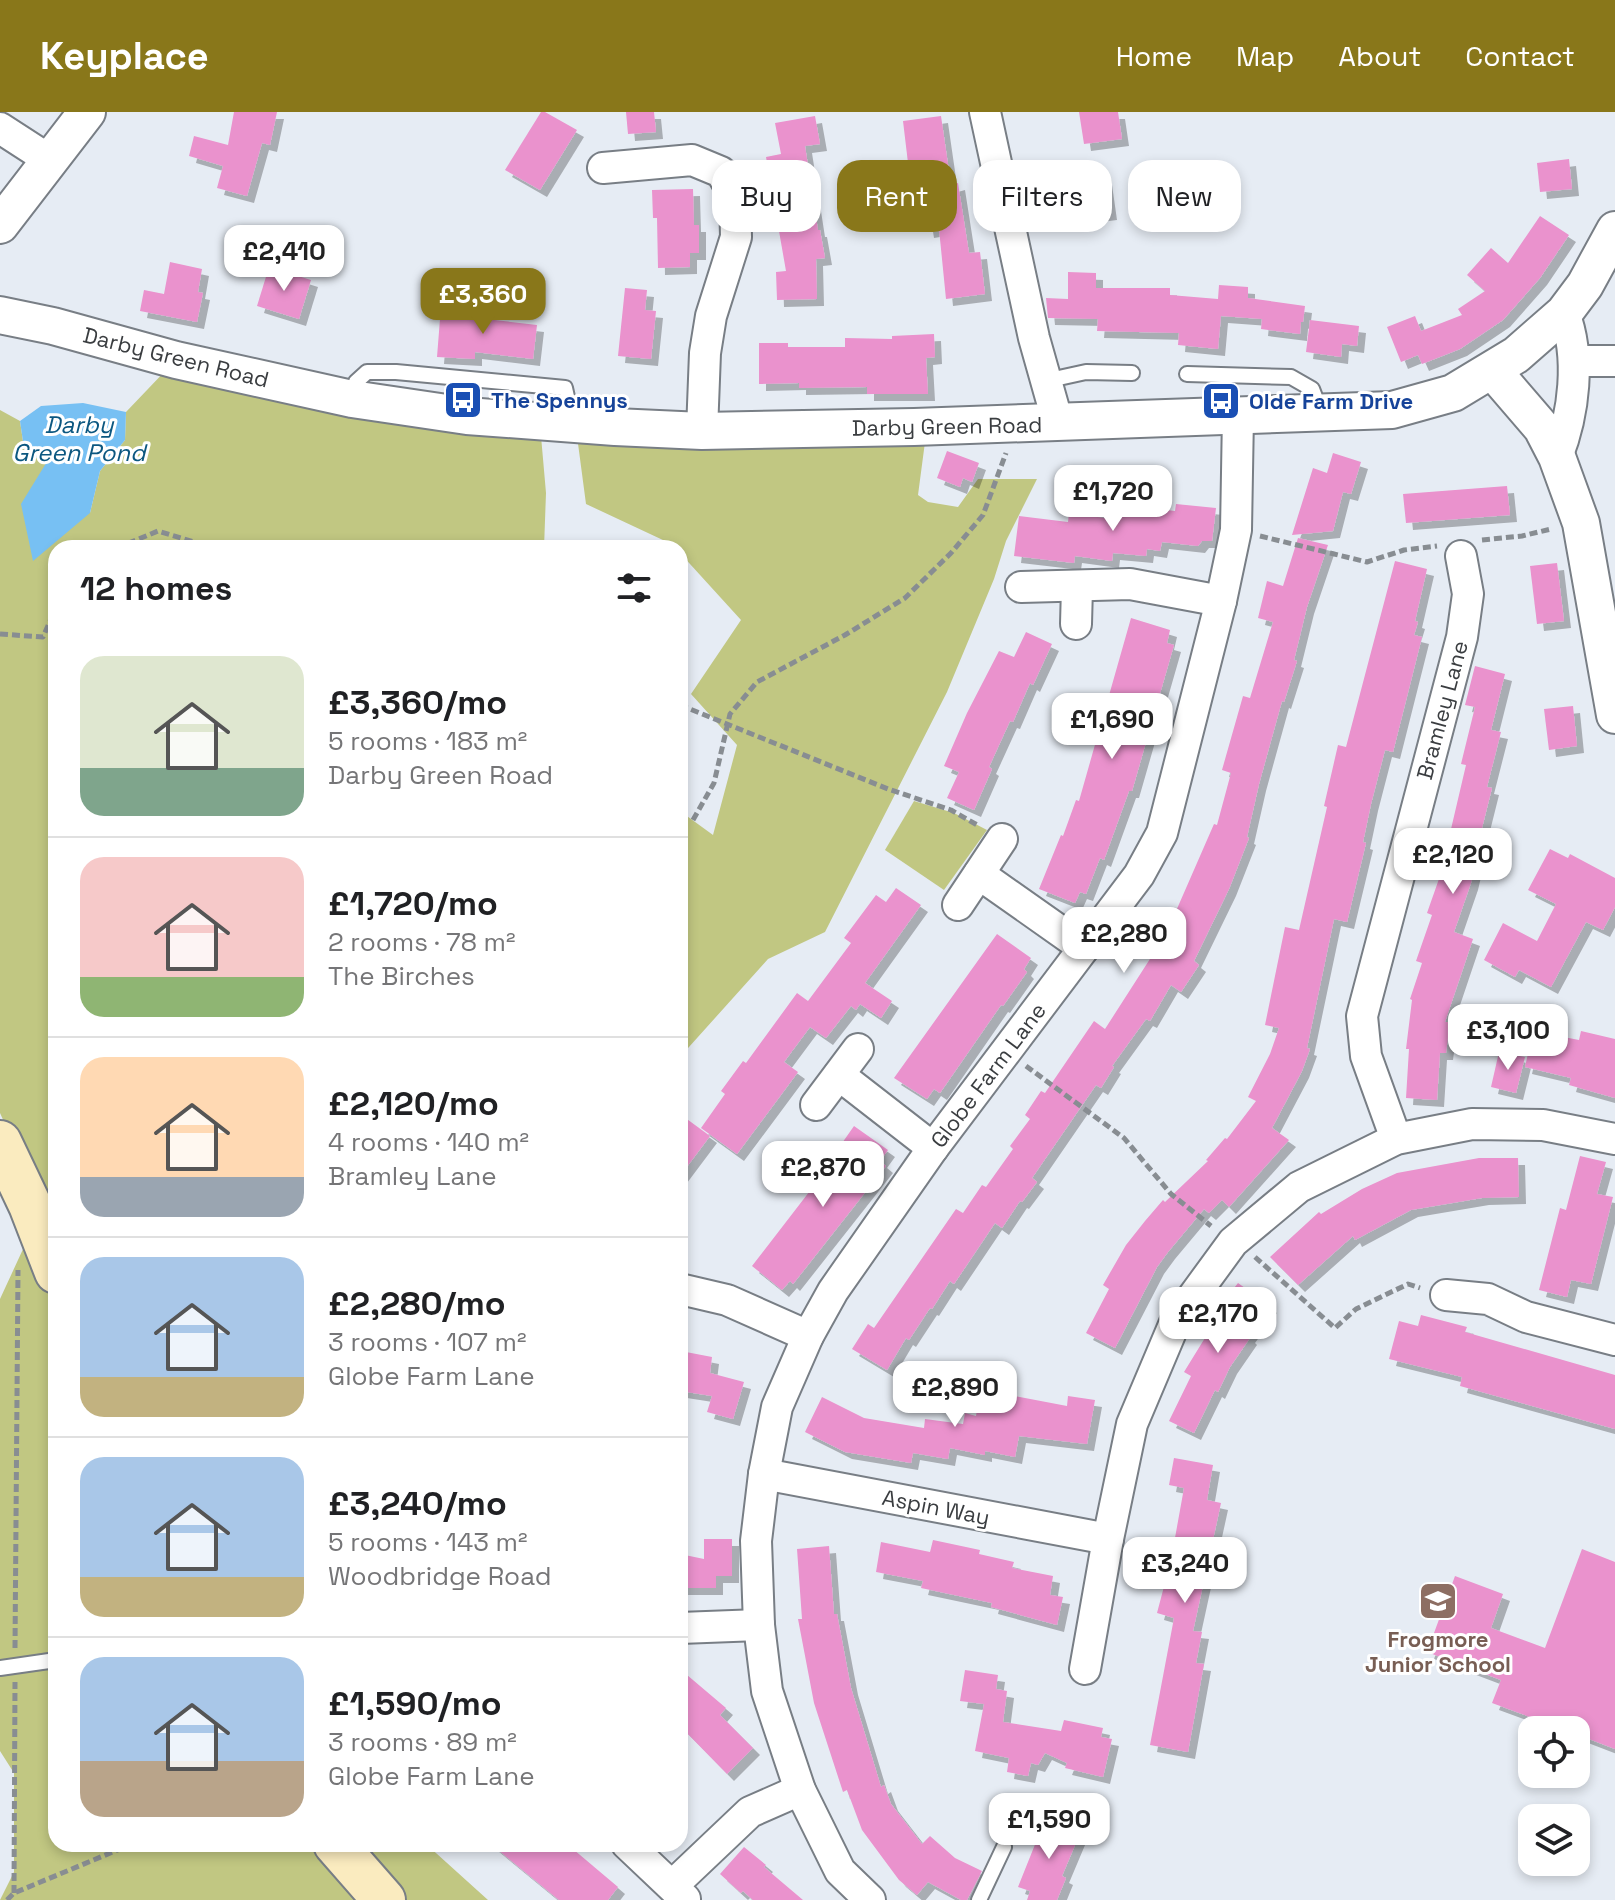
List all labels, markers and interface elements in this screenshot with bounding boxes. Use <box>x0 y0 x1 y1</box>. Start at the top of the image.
text: Keyplace <box>40 32 209 80</box>
text: Home <box>1116 38 1192 74</box>
text: Map <box>1236 38 1294 74</box>
text: About <box>1338 38 1421 74</box>
text: Contact <box>1465 38 1575 74</box>
chip: Buy <box>712 160 821 232</box>
chip: Rent <box>837 160 957 232</box>
chip: Filters <box>973 160 1112 232</box>
chip: New <box>1128 160 1241 232</box>
pin: £2,410 <box>219 225 349 293</box>
text: £2,410 <box>242 234 326 268</box>
pin: £3,360 <box>418 268 548 336</box>
text: £3,360 <box>439 277 527 311</box>
street label: Darby Green Road <box>80 320 272 394</box>
bus stop icon: The Spennys <box>442 379 484 421</box>
bus stop icon: Olde Farm Drive <box>1200 380 1242 422</box>
place label: The Spennys <box>491 386 628 414</box>
place label: Olde Farm Drive <box>1249 387 1413 415</box>
water label: Darby Green Pond <box>13 409 148 468</box>
street label: Darby Green Road <box>852 410 1042 442</box>
pin: £1,720 <box>1048 465 1178 533</box>
text: £1,720 <box>1072 474 1154 508</box>
icon: filters <box>612 566 656 610</box>
text: 12 homes <box>80 567 232 610</box>
street label: Bramley Lane <box>1410 637 1474 783</box>
text: £3,360/mo <box>328 681 507 724</box>
icon: home <box>144 688 240 784</box>
pin: £1,690 <box>1047 693 1177 761</box>
text: £1,690 <box>1070 702 1154 736</box>
text: 5 rooms · 183 m² <box>328 724 527 758</box>
text: Darby Green Road <box>328 758 553 792</box>
pin: £2,120 <box>1388 828 1518 896</box>
text: £2,120 <box>1412 837 1494 871</box>
text: £1,720/mo <box>328 882 498 925</box>
icon: home <box>144 889 240 985</box>
pin: £2,280 <box>1059 907 1189 975</box>
text: £2,280 <box>1080 916 1168 950</box>
text: 2 rooms · 78 m² <box>328 925 515 959</box>
text: The Birches <box>328 959 475 993</box>
street label: Globe Farm Lane <box>924 997 1052 1153</box>
pin: £3,100 <box>1443 1004 1573 1072</box>
text: £3,100 <box>1466 1013 1550 1047</box>
text: £2,120/mo <box>328 1082 499 1125</box>
icon: home <box>144 1089 240 1185</box>
text: 4 rooms · 140 m² <box>328 1125 529 1159</box>
pin: £2,870 <box>758 1141 888 1209</box>
text: £2,870 <box>780 1150 866 1184</box>
text: Bramley Lane <box>328 1159 497 1193</box>
text: £2,280/mo <box>328 1282 506 1325</box>
pin: £2,170 <box>1153 1287 1283 1355</box>
icon: home <box>144 1289 240 1385</box>
text: £2,170 <box>1177 1296 1259 1330</box>
text: 3 rooms · 107 m² <box>328 1325 526 1359</box>
text: Globe Farm Lane <box>328 1359 535 1393</box>
pin: £2,890 <box>890 1361 1020 1429</box>
text: £2,890 <box>911 1370 999 1404</box>
text: £3,240/mo <box>328 1482 507 1525</box>
street label: Aspin Way <box>880 1483 992 1531</box>
icon: home <box>144 1489 240 1585</box>
text: 5 rooms · 143 m² <box>328 1525 527 1559</box>
pin: £3,240 <box>1120 1537 1250 1605</box>
text: £3,240 <box>1141 1546 1229 1580</box>
text: Woodbridge Road <box>328 1559 552 1593</box>
school or university icon: Frogmore Junior School <box>1417 1580 1459 1622</box>
place label: Frogmore Junior School <box>1365 1625 1511 1678</box>
text: £1,590/mo <box>328 1682 502 1725</box>
icon: home <box>144 1689 240 1785</box>
map controls <box>1518 1716 1590 1876</box>
button: locate <box>1518 1716 1590 1788</box>
text: 3 rooms · 89 m² <box>328 1725 517 1759</box>
text: Globe Farm Lane <box>328 1759 535 1793</box>
pin: £1,590 <box>984 1793 1114 1861</box>
text: £1,590 <box>1007 1802 1091 1836</box>
button: layers <box>1518 1804 1590 1876</box>

